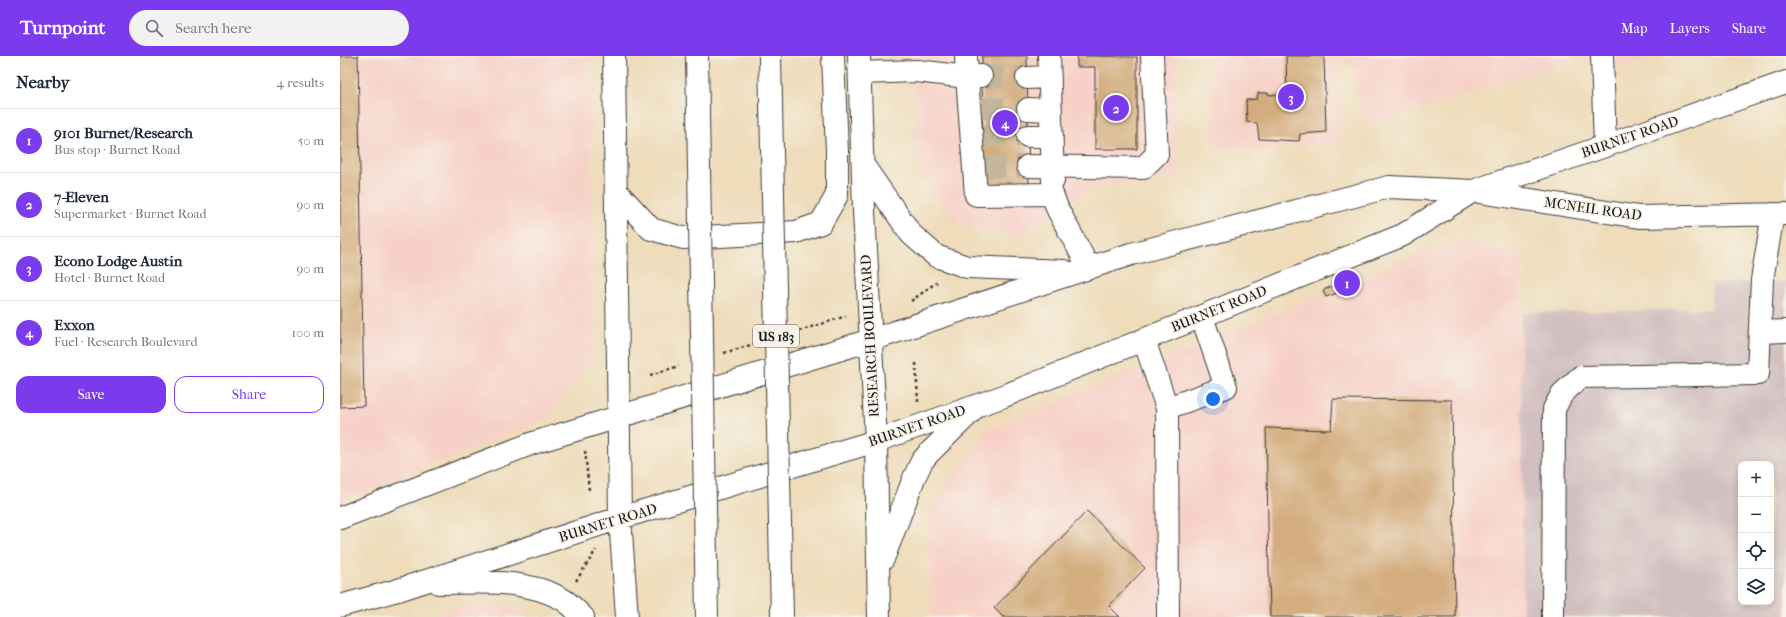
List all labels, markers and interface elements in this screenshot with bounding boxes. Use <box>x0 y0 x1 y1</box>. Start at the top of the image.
search box <box>129 10 409 46</box>
text: Turnpoint <box>20 17 105 39</box>
icon: search <box>143 17 165 39</box>
text: Search here <box>175 19 251 37</box>
text: Map <box>1621 20 1648 37</box>
text: Layers <box>1670 20 1710 37</box>
text: Share <box>1732 20 1766 37</box>
text: Nearby <box>16 72 70 92</box>
text: 4 results <box>277 75 324 90</box>
pin: 3 <box>1278 82 1304 112</box>
pin: 2 <box>1103 93 1129 123</box>
pin: 4 <box>992 108 1018 138</box>
street label: BURNET ROAD <box>1579 112 1681 162</box>
text: 9101 Burnet/Research <box>54 124 193 142</box>
text: 1 <box>27 133 31 148</box>
text: 50 m <box>298 133 324 148</box>
text: Bus stop · Burnet Road <box>54 142 180 157</box>
text: 7-Eleven <box>54 188 109 206</box>
street label: MCNEIL ROAD <box>1543 194 1643 224</box>
text: 2 <box>26 197 32 212</box>
text: 90 m <box>296 197 324 212</box>
text: Supermarket · Burnet Road <box>54 206 207 221</box>
text: Econo Lodge Austin <box>54 252 182 270</box>
street label: RESEARCH BOULEVARD <box>857 254 883 418</box>
text: 3 <box>26 261 32 276</box>
text: 90 m <box>296 261 324 276</box>
pin: 1 <box>1334 268 1360 298</box>
text: Hotel · Burnet Road <box>54 270 165 285</box>
street label: BURNET ROAD <box>1169 282 1270 336</box>
text: Exxon <box>54 316 95 334</box>
text: 4 <box>25 325 33 340</box>
text: 100 m <box>291 325 324 340</box>
road number: US 183 <box>753 325 799 347</box>
text: Fuel · Research Boulevard <box>54 334 198 349</box>
button: Save <box>16 376 166 413</box>
button: Share <box>174 376 324 413</box>
your location <box>1203 389 1223 409</box>
street label: BURNET ROAD <box>866 401 968 451</box>
map controls <box>1738 461 1774 605</box>
button: + <box>1738 461 1774 497</box>
button: − <box>1738 497 1774 533</box>
street label: BURNET ROAD <box>557 500 660 546</box>
button: locate <box>1738 533 1774 569</box>
button: layers <box>1738 569 1774 605</box>

